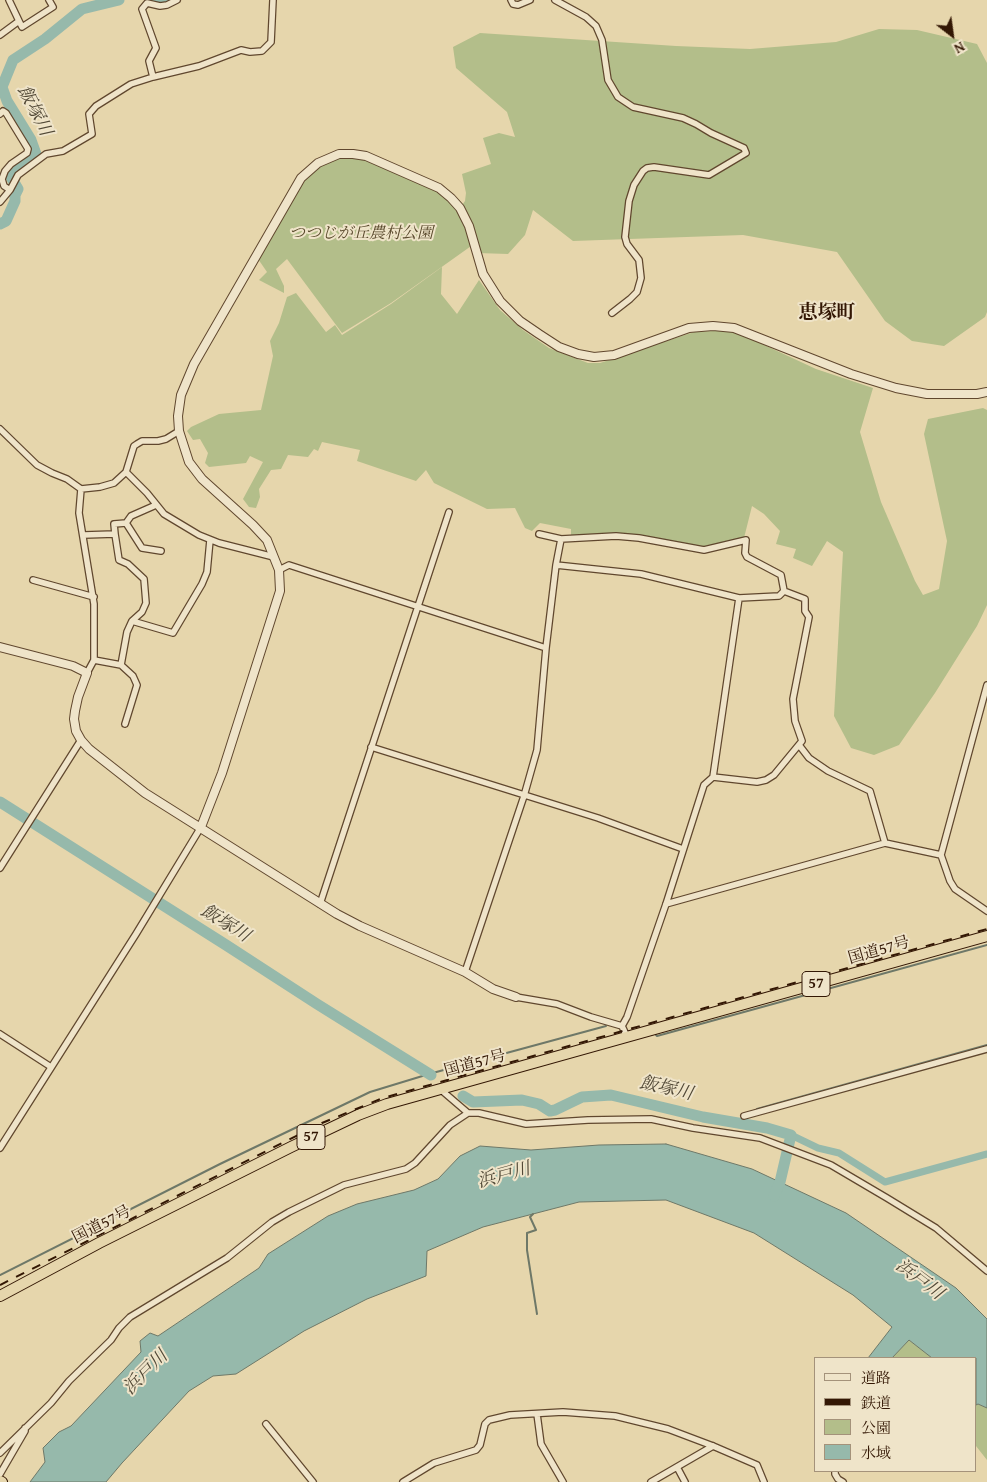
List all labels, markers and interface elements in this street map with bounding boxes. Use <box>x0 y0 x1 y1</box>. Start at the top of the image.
north arrow <box>927 10 977 60</box>
text: N <box>950 37 969 59</box>
water label: 飯塚川 <box>12 82 56 140</box>
park label: つつじが丘農村公園 <box>289 224 433 244</box>
district label: 恵塚町 <box>799 302 855 324</box>
water label: 飯塚川 <box>196 901 254 947</box>
street label: 国道57号 <box>846 933 912 969</box>
road number: 57 <box>802 972 830 996</box>
street label: 国道57号 <box>442 1047 508 1081</box>
water label: 飯塚川 <box>637 1072 695 1106</box>
road number: 57 <box>297 1124 325 1150</box>
water label: 浜戸川 <box>475 1159 533 1193</box>
street label: 国道57号 <box>69 1202 135 1248</box>
water label: 浜戸川 <box>891 1255 947 1305</box>
water label: 浜戸川 <box>119 1346 173 1400</box>
legend <box>814 1357 977 1472</box>
text: 道路 <box>861 1367 891 1388</box>
text: 鉄道 <box>861 1392 891 1413</box>
text: 公園 <box>861 1417 891 1438</box>
text: 水域 <box>861 1442 891 1463</box>

